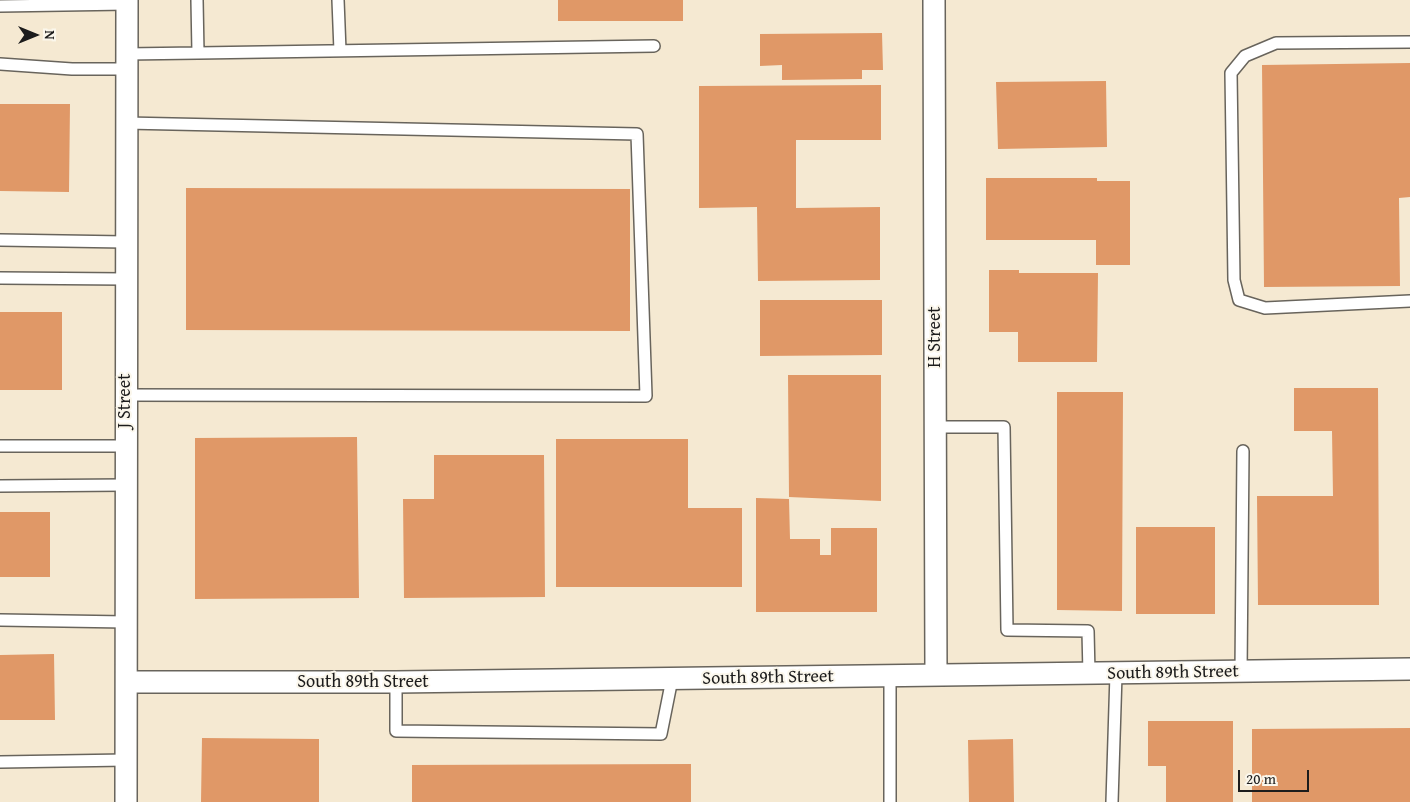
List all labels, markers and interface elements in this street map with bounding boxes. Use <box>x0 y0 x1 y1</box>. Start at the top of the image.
north arrow <box>10 10 60 60</box>
text: N <box>40 30 60 40</box>
street label: H Street <box>924 306 946 368</box>
street label: J Street <box>114 373 136 429</box>
street label: South 89th Street <box>1107 661 1239 685</box>
street label: South 89th Street <box>702 666 834 690</box>
street label: South 89th Street <box>297 671 429 693</box>
scale bar <box>1240 760 1311 792</box>
text: 20 m <box>1246 768 1276 789</box>

